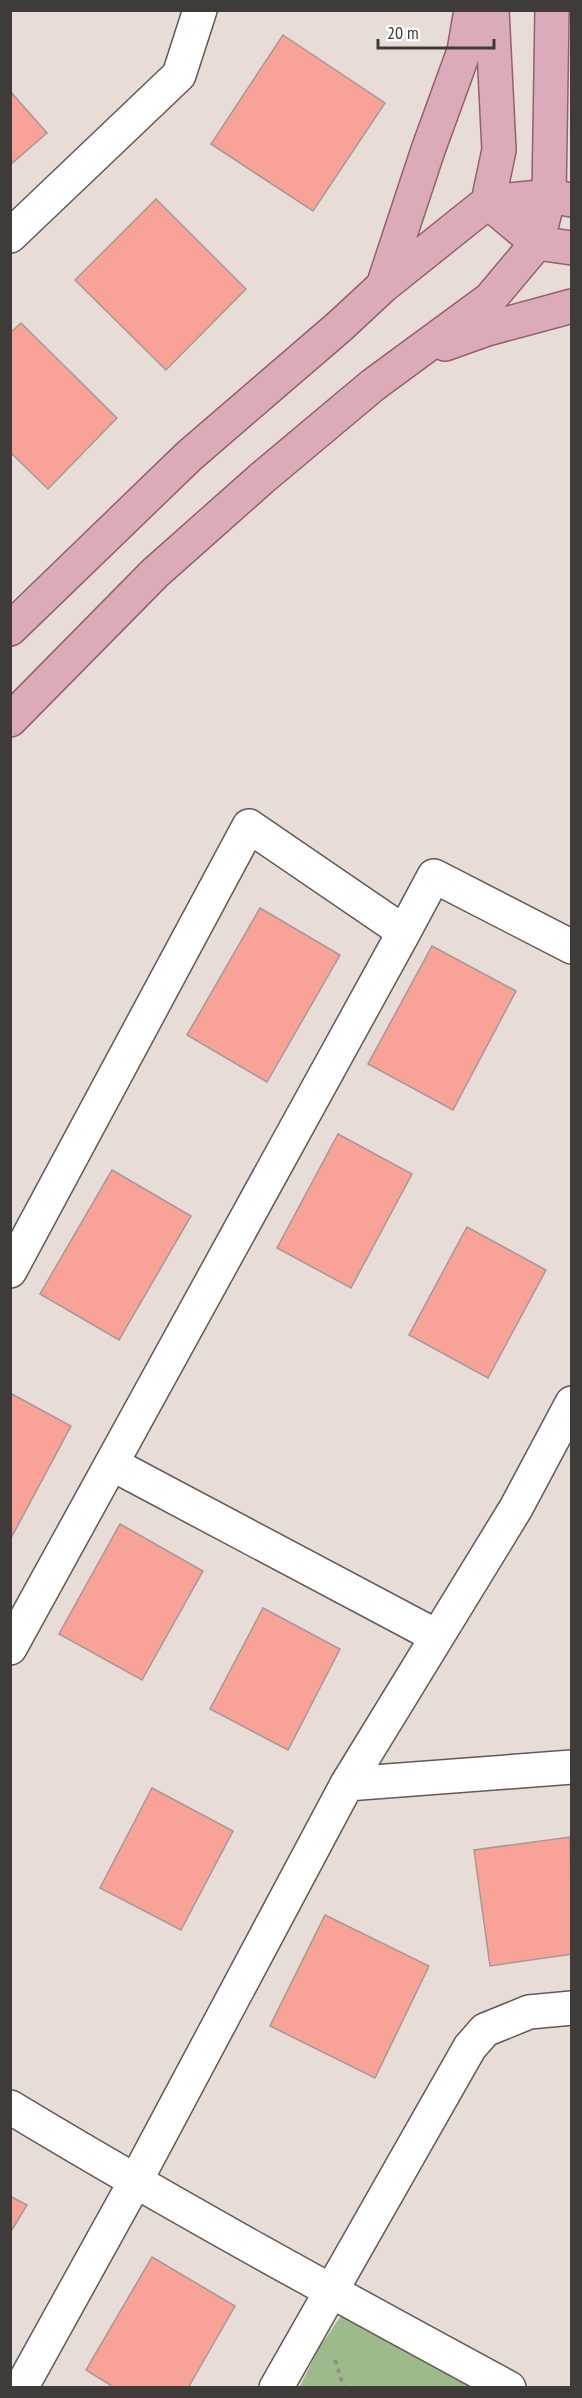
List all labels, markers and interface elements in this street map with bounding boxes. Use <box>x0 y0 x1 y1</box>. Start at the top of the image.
scale bar <box>378 12 494 50</box>
text: 20 m <box>387 21 419 44</box>

